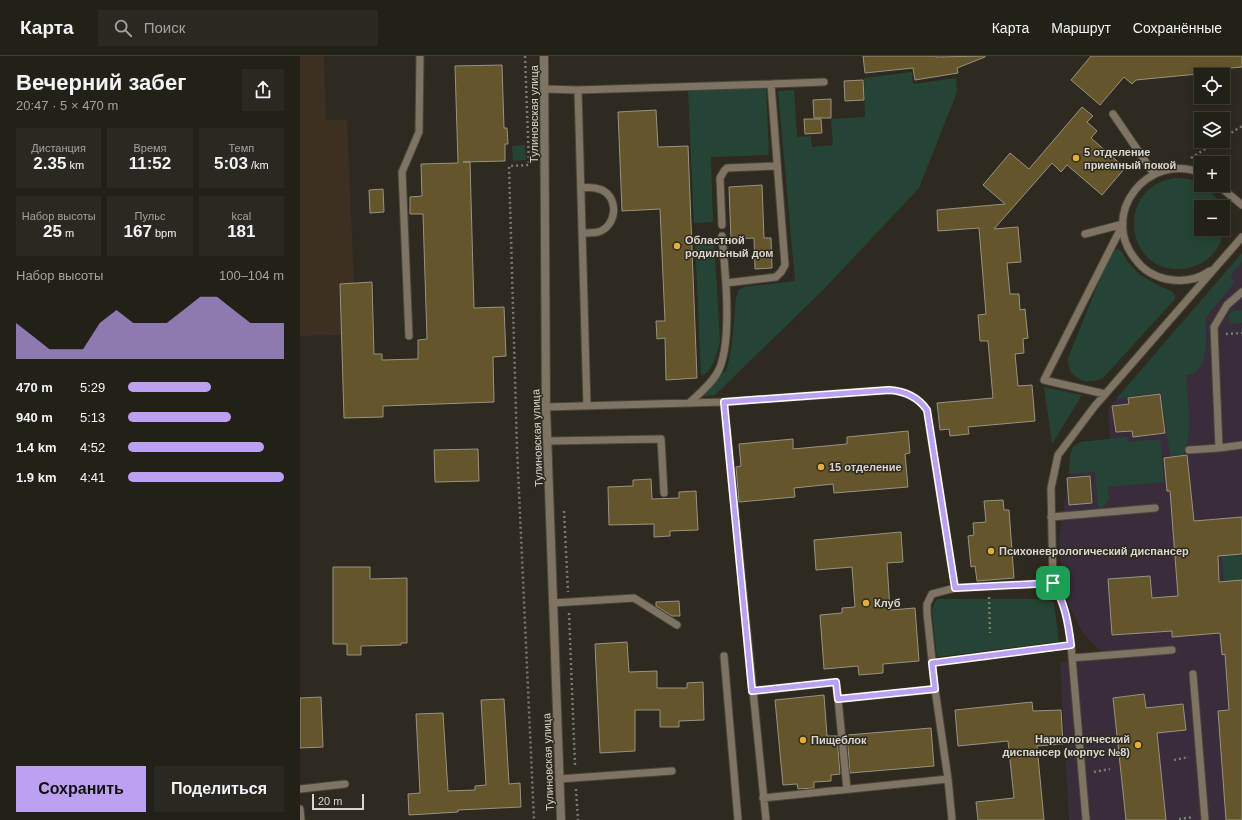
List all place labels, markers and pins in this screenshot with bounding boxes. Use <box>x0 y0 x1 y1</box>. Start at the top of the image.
place label: 5 отделение приемный покой <box>1084 146 1176 171</box>
marker: 5 отделение приемный покой <box>1071 153 1081 163</box>
place label: Областной родильный дом <box>685 234 773 259</box>
marker: Областной родильный дом <box>672 241 682 251</box>
place label: 15 отделение <box>829 461 902 473</box>
marker: 15 отделение <box>816 462 826 472</box>
place label: Психоневрологический диспансер <box>999 545 1189 557</box>
marker: Психоневрологический диспансер <box>986 546 996 556</box>
pin <box>1036 566 1070 600</box>
place label: Клуб <box>874 597 901 609</box>
marker: Клуб <box>861 598 871 608</box>
place label: Наркологический диспансер (корпус №8) <box>1003 733 1130 758</box>
place label: Пищеблок <box>811 734 867 746</box>
marker: Пищеблок <box>798 735 808 745</box>
marker: Наркологический диспансер (корпус №8) <box>1133 740 1143 750</box>

